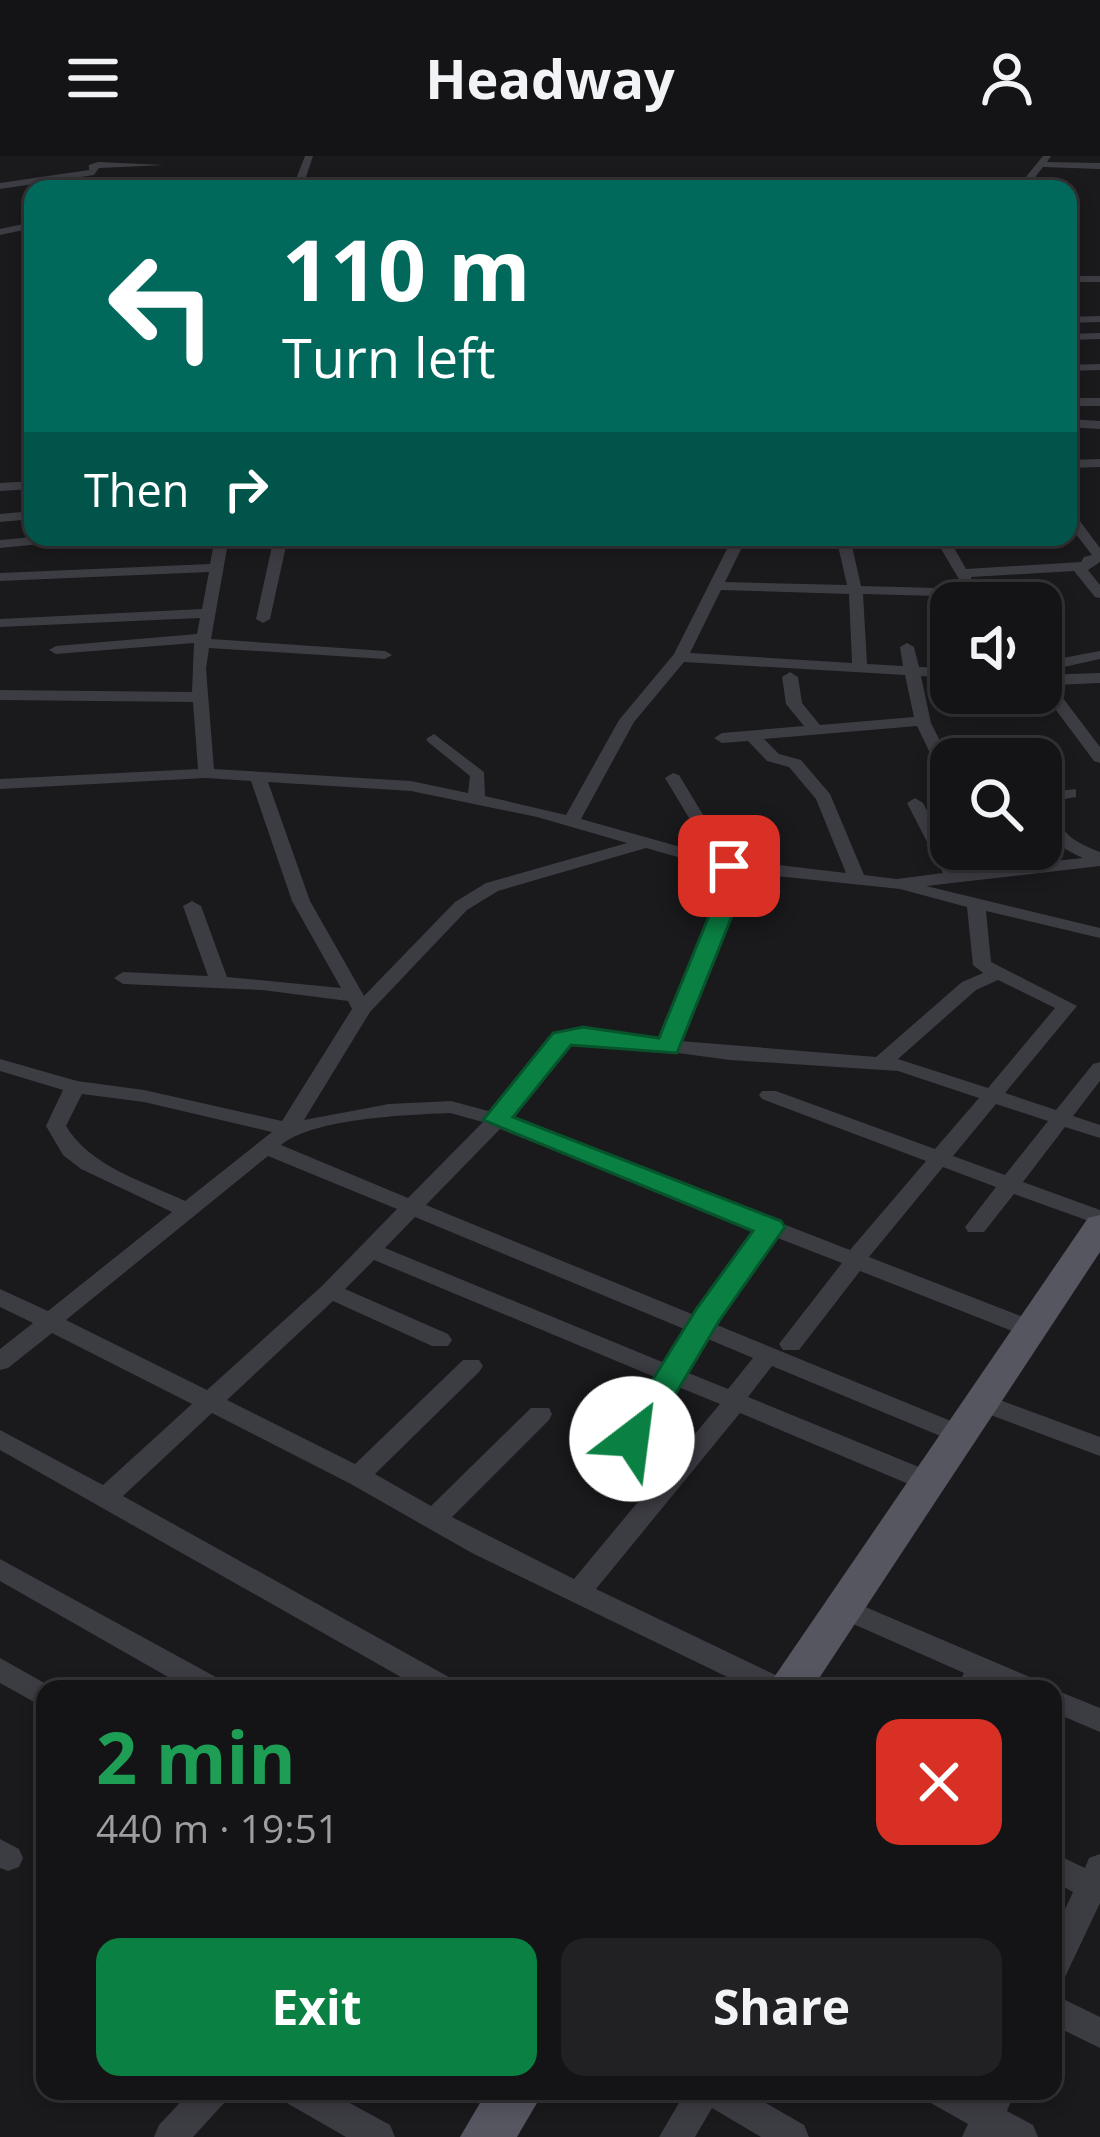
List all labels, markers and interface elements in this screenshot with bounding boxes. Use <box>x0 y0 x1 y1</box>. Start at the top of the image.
text: Headway <box>425 41 675 115</box>
icon: menu <box>60 45 126 111</box>
icon: person <box>974 45 1040 111</box>
text: 110 m <box>282 211 530 326</box>
icon: left <box>84 228 240 384</box>
text: Turn left <box>282 320 495 394</box>
icon: right <box>213 456 279 522</box>
text: Then <box>84 459 189 520</box>
map controls <box>930 582 1062 870</box>
button: sound <box>930 582 1062 714</box>
button: search <box>930 738 1062 870</box>
pin <box>678 815 780 917</box>
icon: arrive <box>696 833 762 899</box>
position arrow <box>569 1376 695 1502</box>
text: 2 min <box>96 1707 296 1805</box>
button: close <box>876 1719 1002 1845</box>
text: 440 m · 19:51 <box>96 1801 339 1854</box>
button: Exit <box>96 1938 537 2076</box>
button: Share <box>561 1938 1002 2076</box>

